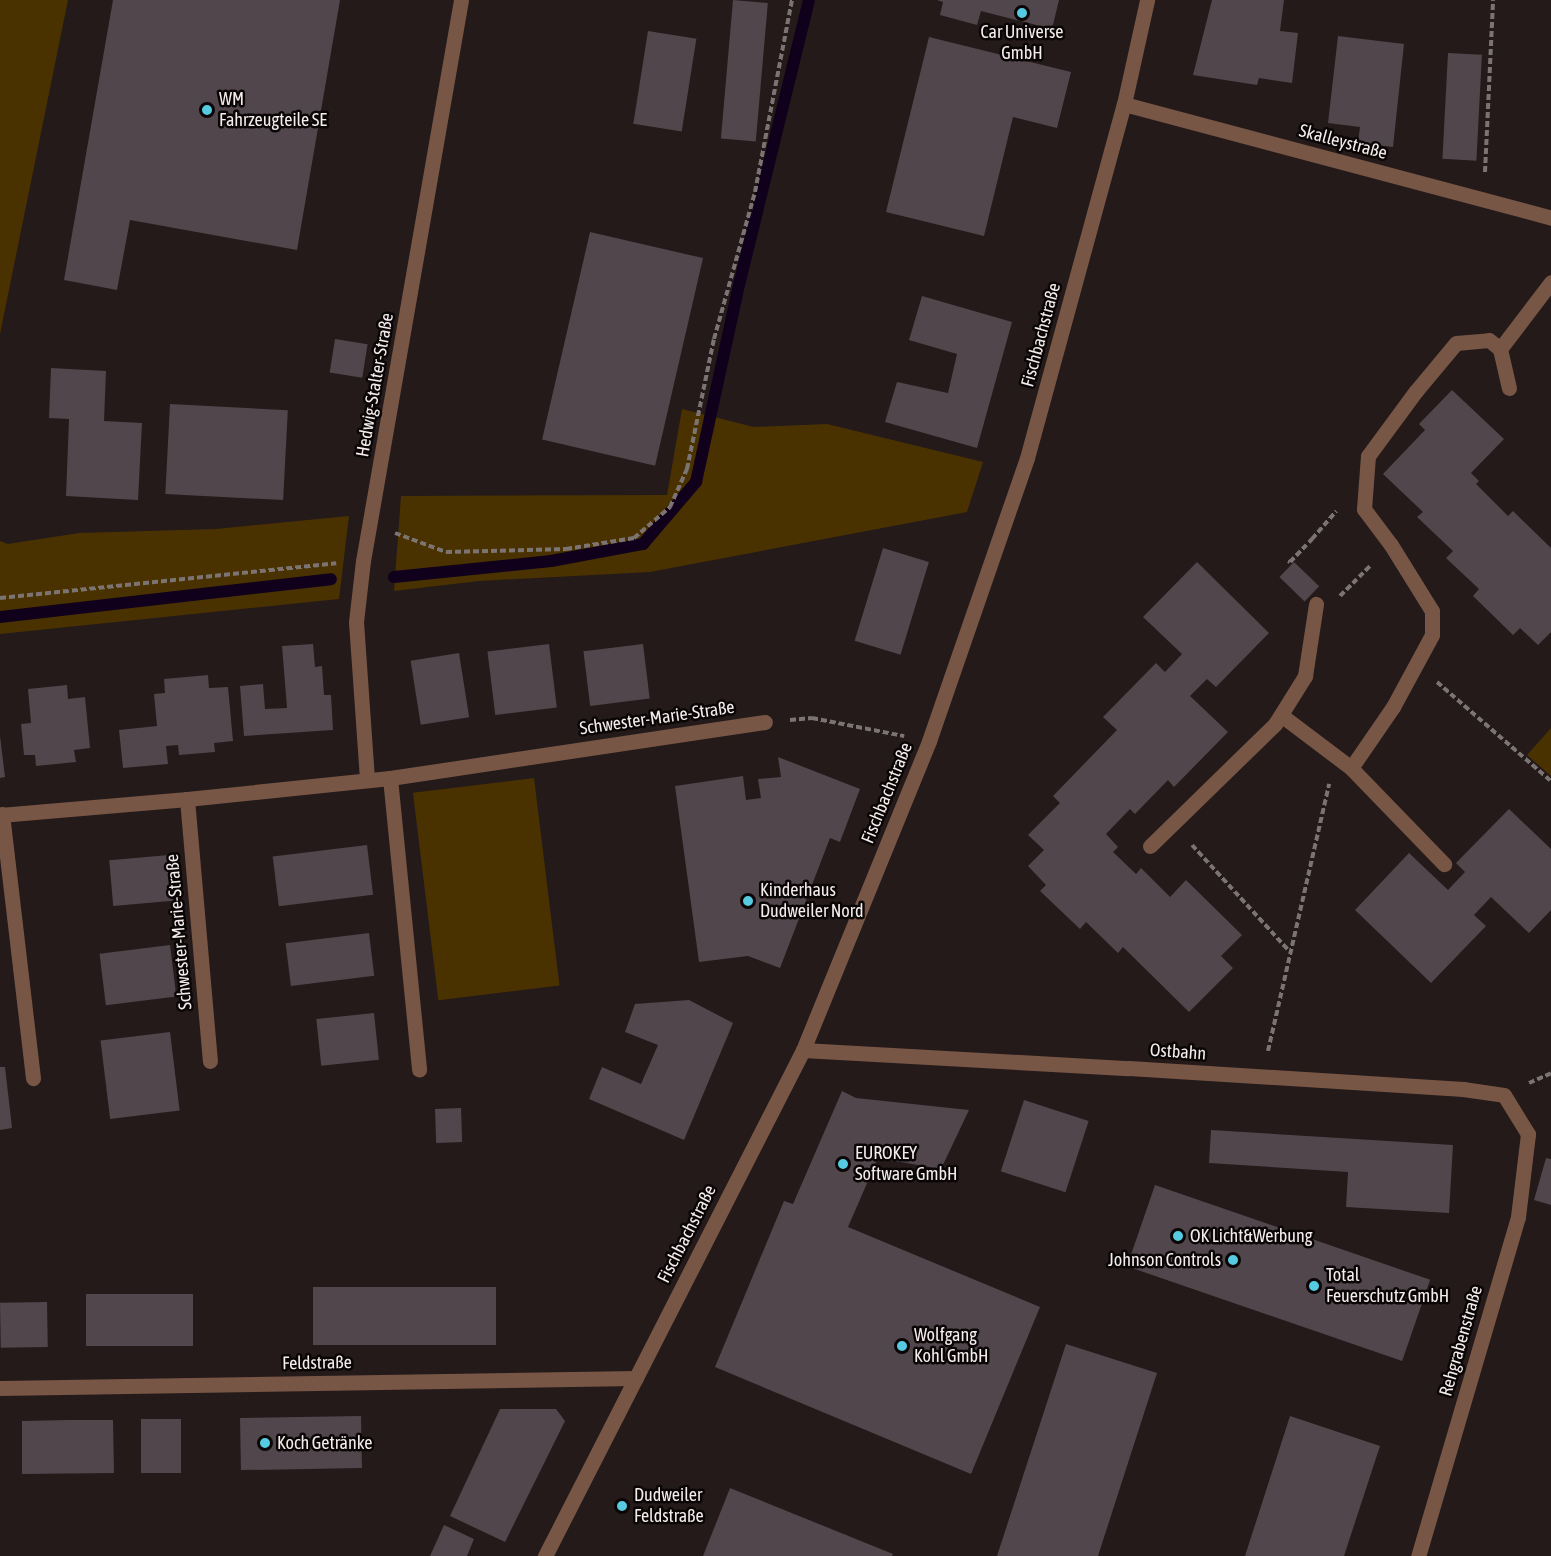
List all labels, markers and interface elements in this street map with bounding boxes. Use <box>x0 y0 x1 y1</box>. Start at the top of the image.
marker: Car Universe GmbH <box>1015 6 1029 20</box>
place label: Car Universe GmbH <box>981 22 1063 64</box>
place label: WM Fahrzeugteile SE <box>219 89 327 132</box>
marker: WM Fahrzeugteile SE <box>200 103 214 117</box>
street label: Skalleystraße <box>1297 120 1389 164</box>
street label: Fischbachstraße <box>1017 281 1065 389</box>
street label: Hedwig-Stalter-Straße <box>352 311 398 459</box>
street label: Schwester-Marie-Straße <box>578 696 736 740</box>
street label: Fischbachstraße <box>857 739 917 847</box>
street label: Schwester-Marie-Straße <box>161 853 197 1011</box>
place label: Kinderhaus Dudweiler Nord <box>760 880 864 922</box>
marker: Kinderhaus Dudweiler Nord <box>741 894 755 908</box>
street label: Ostbahn <box>1149 1039 1207 1065</box>
place label: EUROKEY Software GmbH <box>855 1143 958 1186</box>
marker: EUROKEY Software GmbH <box>836 1157 850 1171</box>
street label: Fischbachstraße <box>653 1181 721 1287</box>
place label: OK Licht&Werbung <box>1190 1225 1313 1247</box>
marker: OK Licht&Werbung <box>1171 1229 1185 1243</box>
place label: Johnson Controls <box>1108 1249 1221 1271</box>
marker: Johnson Controls <box>1226 1253 1240 1267</box>
place label: Total Feuerschutz GmbH <box>1326 1265 1449 1308</box>
marker: Total Feuerschutz GmbH <box>1307 1279 1321 1293</box>
street label: Rehgrabenstraße <box>1435 1283 1487 1399</box>
place label: Wolfgang Kohl GmbH <box>914 1325 988 1368</box>
marker: Wolfgang Kohl GmbH <box>895 1339 909 1353</box>
street label: Feldstraße <box>282 1352 352 1374</box>
place label: Koch Getränke <box>277 1432 372 1454</box>
marker: Koch Getränke <box>258 1436 272 1450</box>
place label: Dudweiler Feldstraße <box>634 1485 704 1528</box>
marker: Dudweiler Feldstraße <box>615 1499 629 1513</box>

